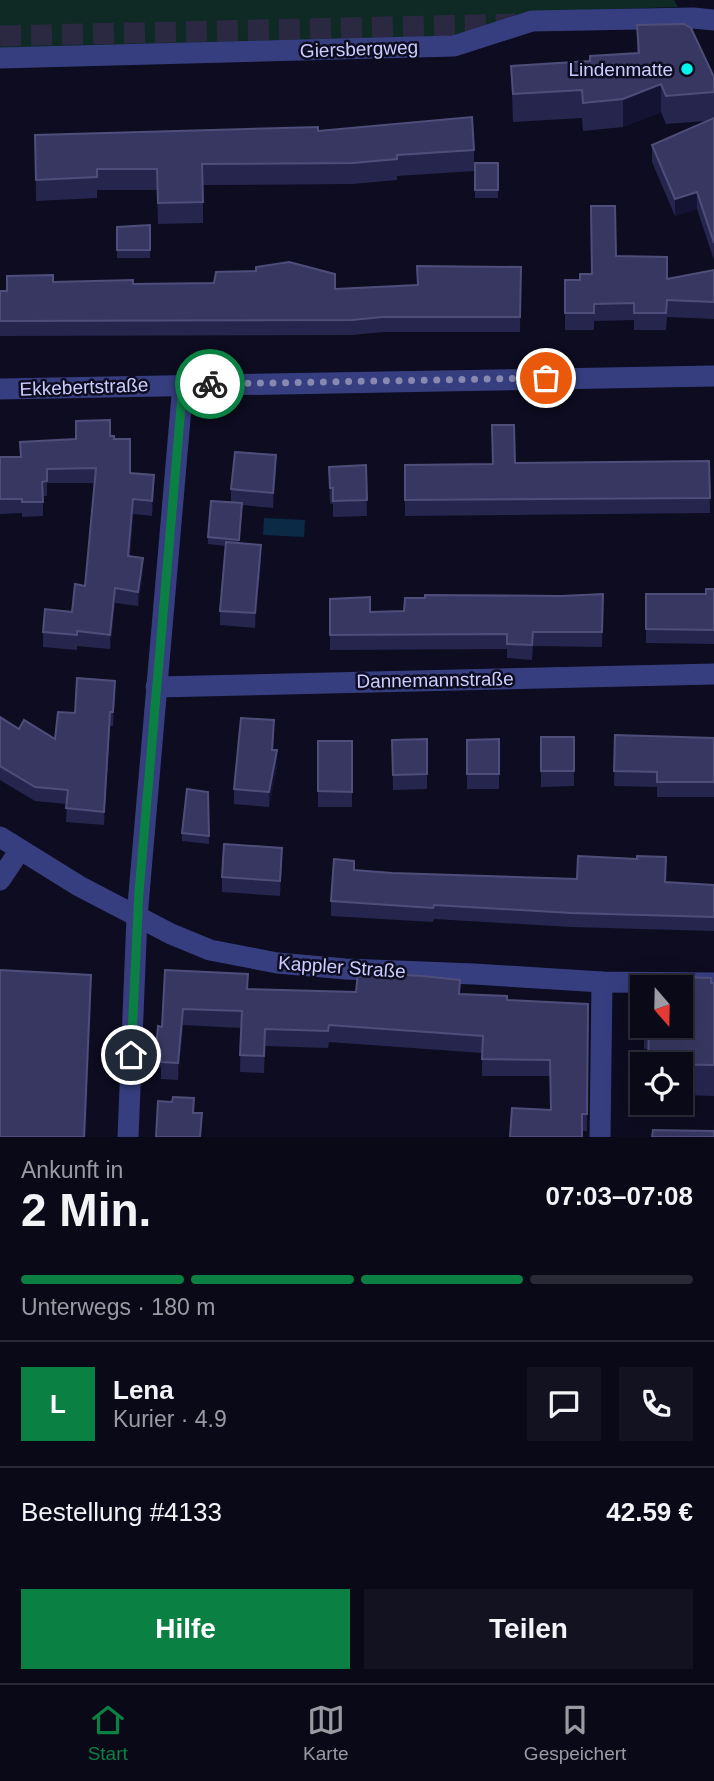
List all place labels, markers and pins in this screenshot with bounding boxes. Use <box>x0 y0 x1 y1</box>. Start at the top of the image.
place label: Lindenmatte <box>568 59 673 80</box>
marker: Lindenmatte <box>679 61 695 77</box>
pin <box>516 348 576 408</box>
pin <box>101 1025 161 1085</box>

